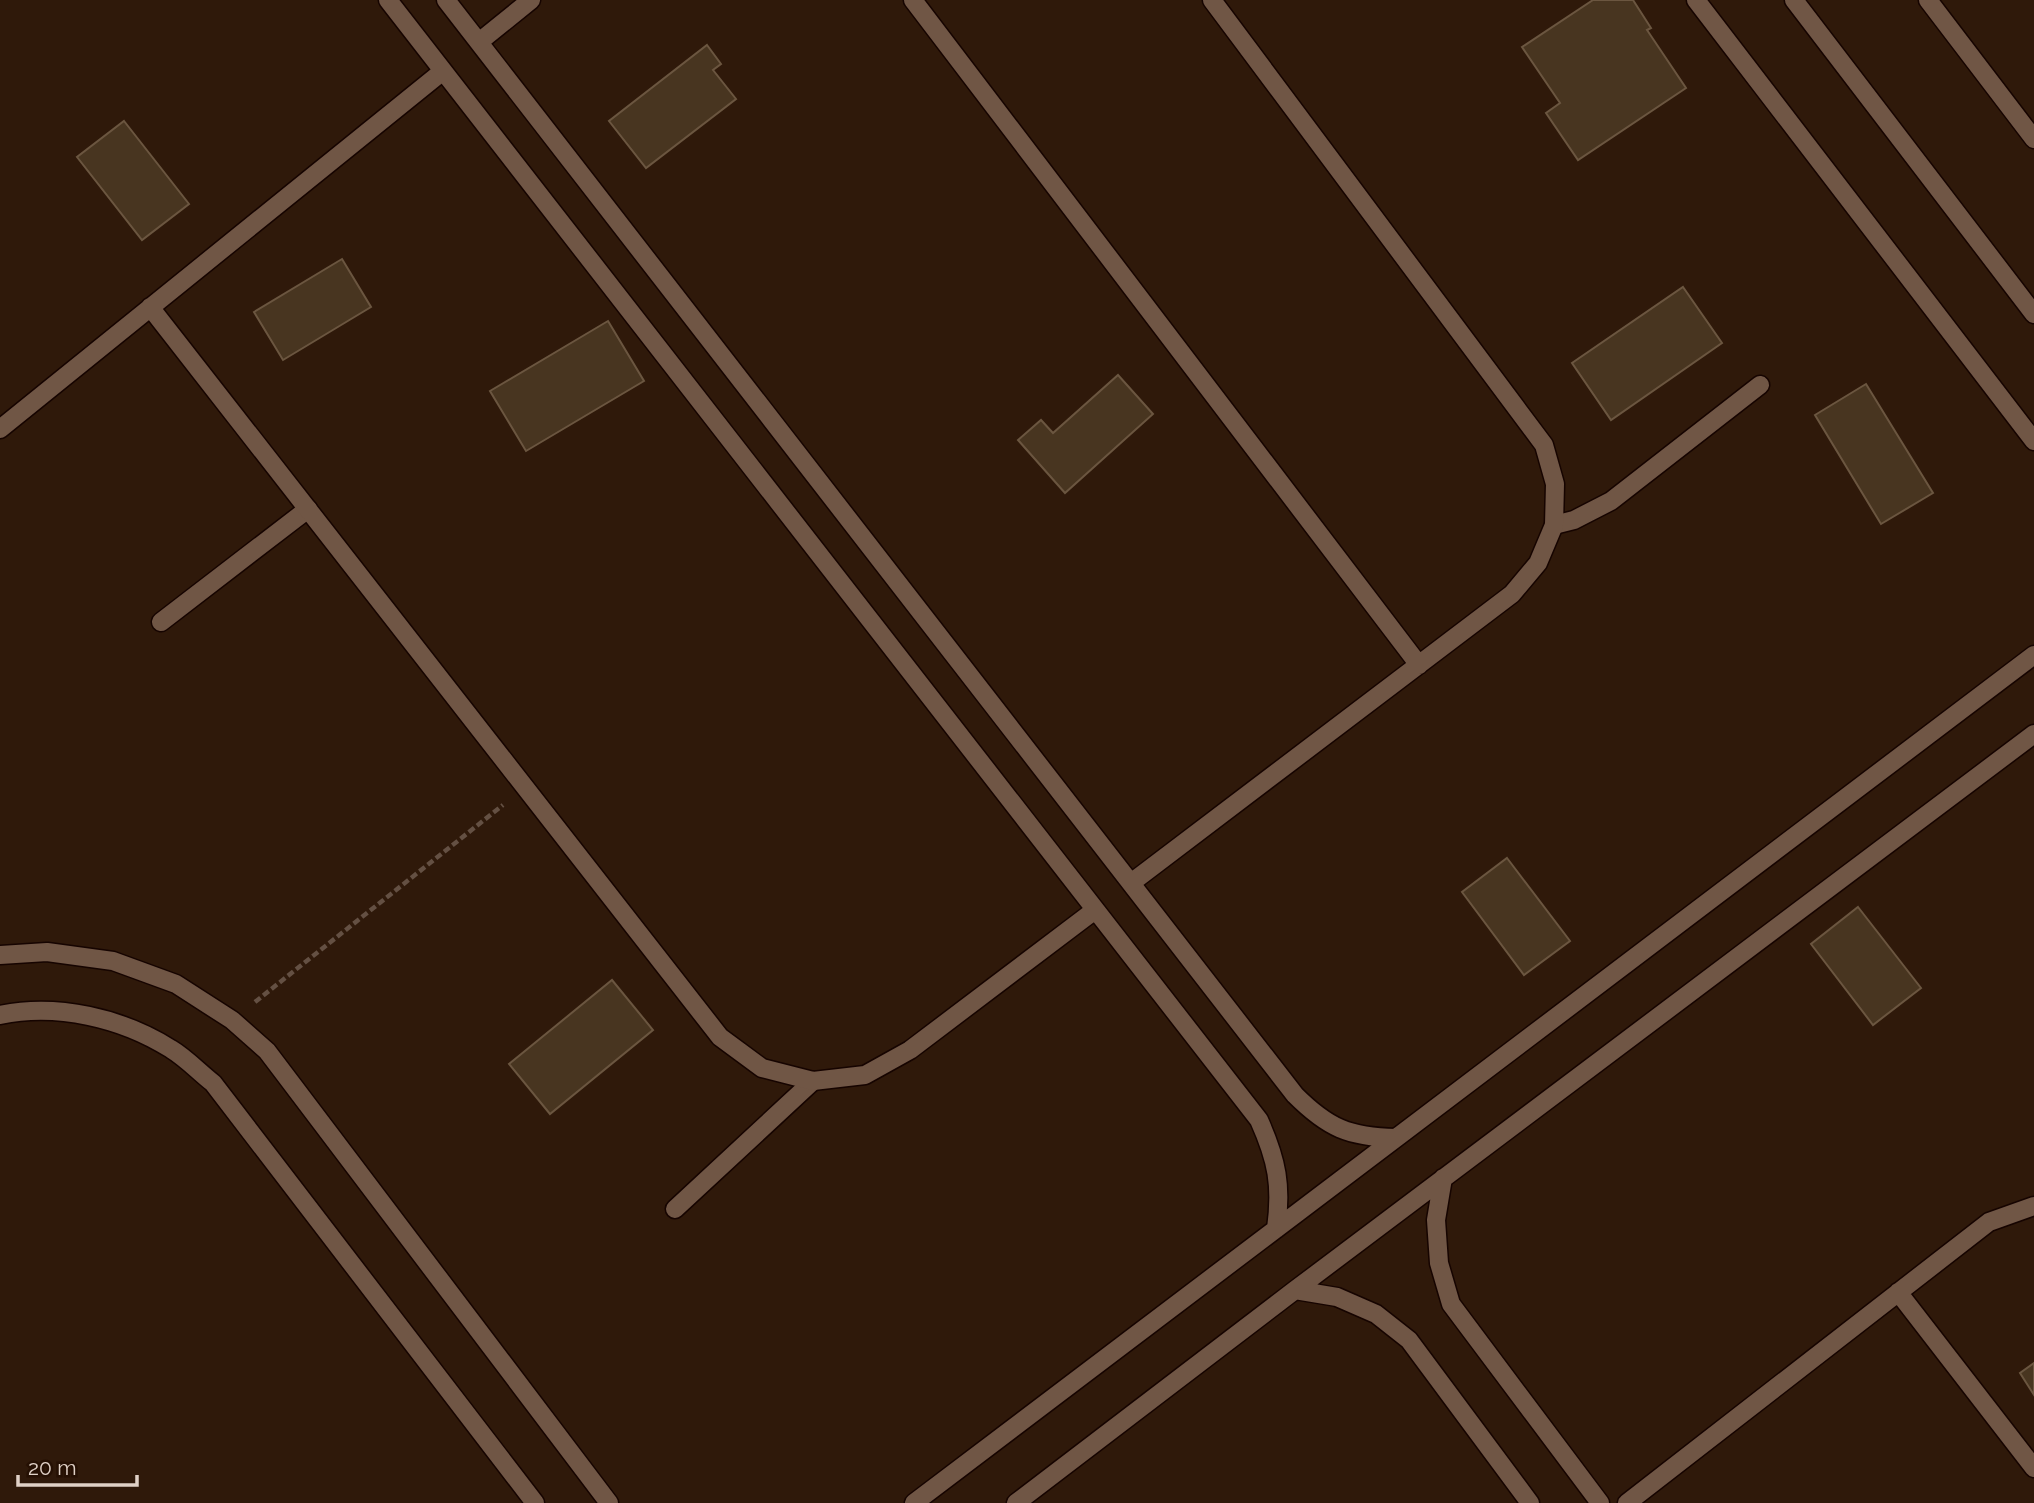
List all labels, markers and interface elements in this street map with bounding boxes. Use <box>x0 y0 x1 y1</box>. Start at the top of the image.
scale bar <box>18 1444 136 1488</box>
text: 20 m <box>28 1455 76 1480</box>

